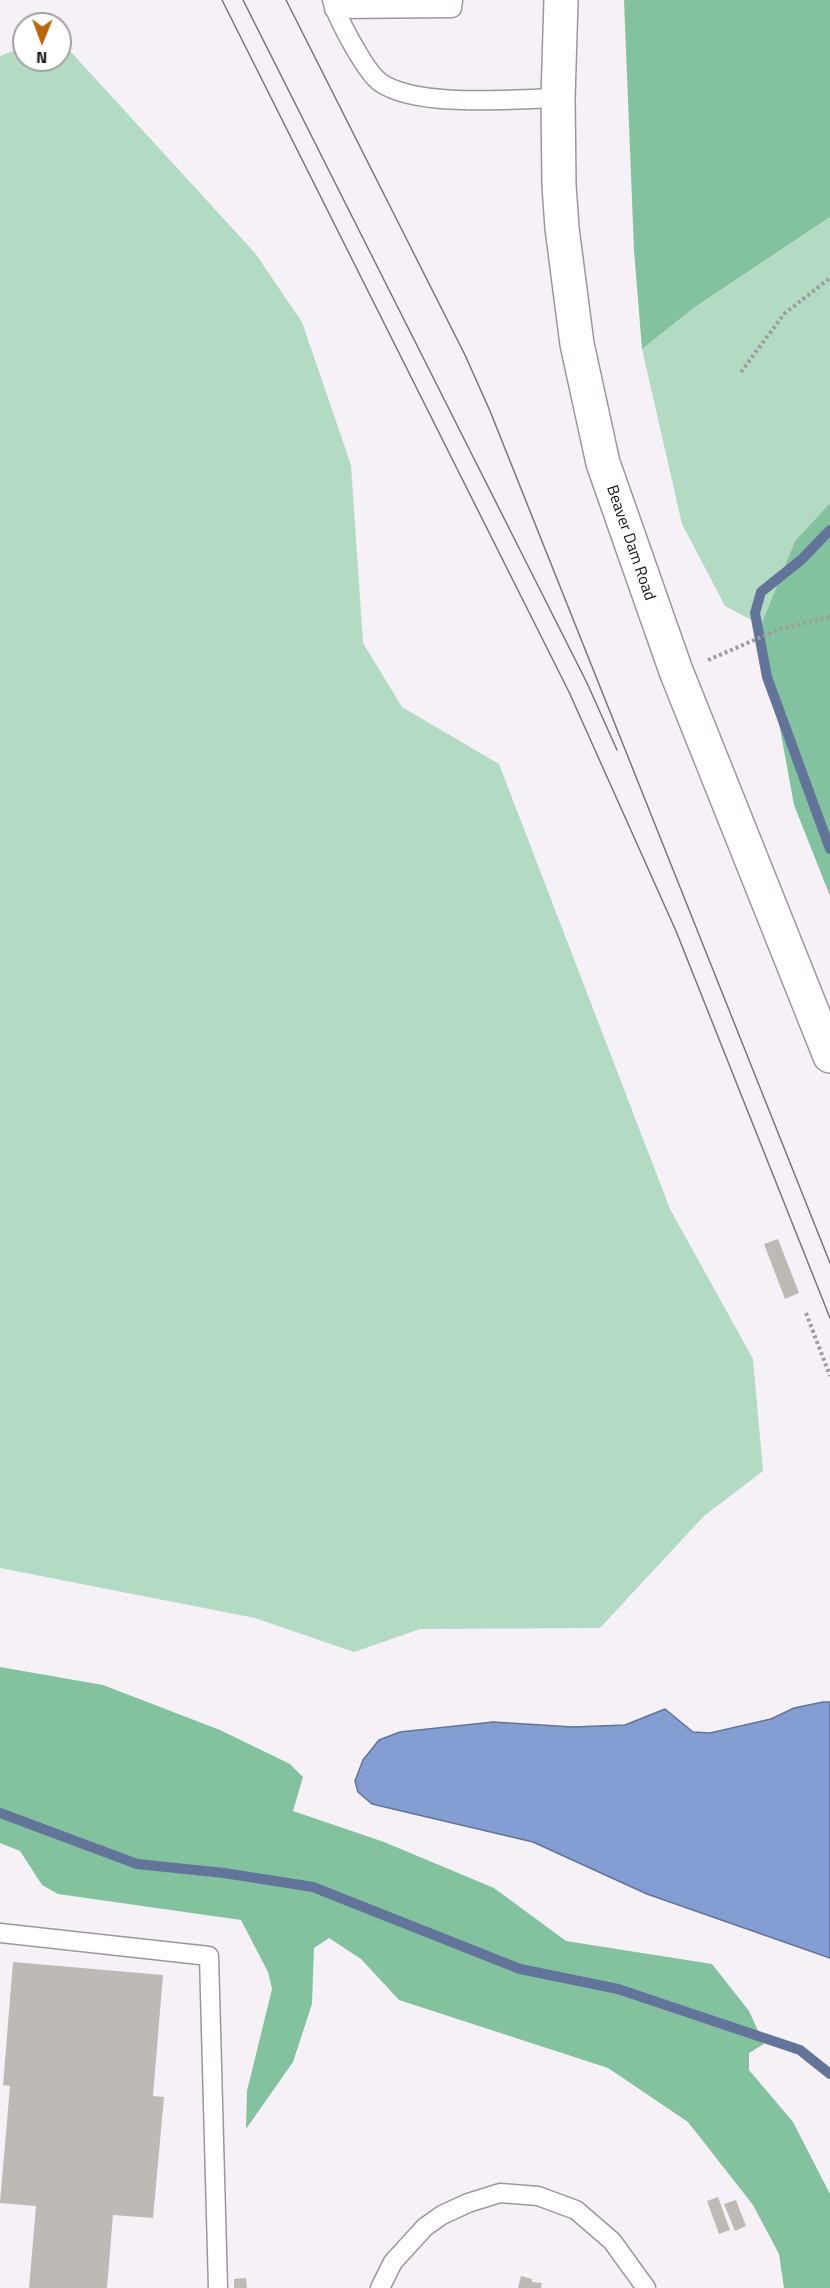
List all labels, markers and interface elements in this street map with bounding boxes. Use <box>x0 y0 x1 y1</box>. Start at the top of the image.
north arrow <box>12 12 72 72</box>
text: N <box>36 46 47 70</box>
street label: Beaver Dam Road <box>601 483 659 603</box>

